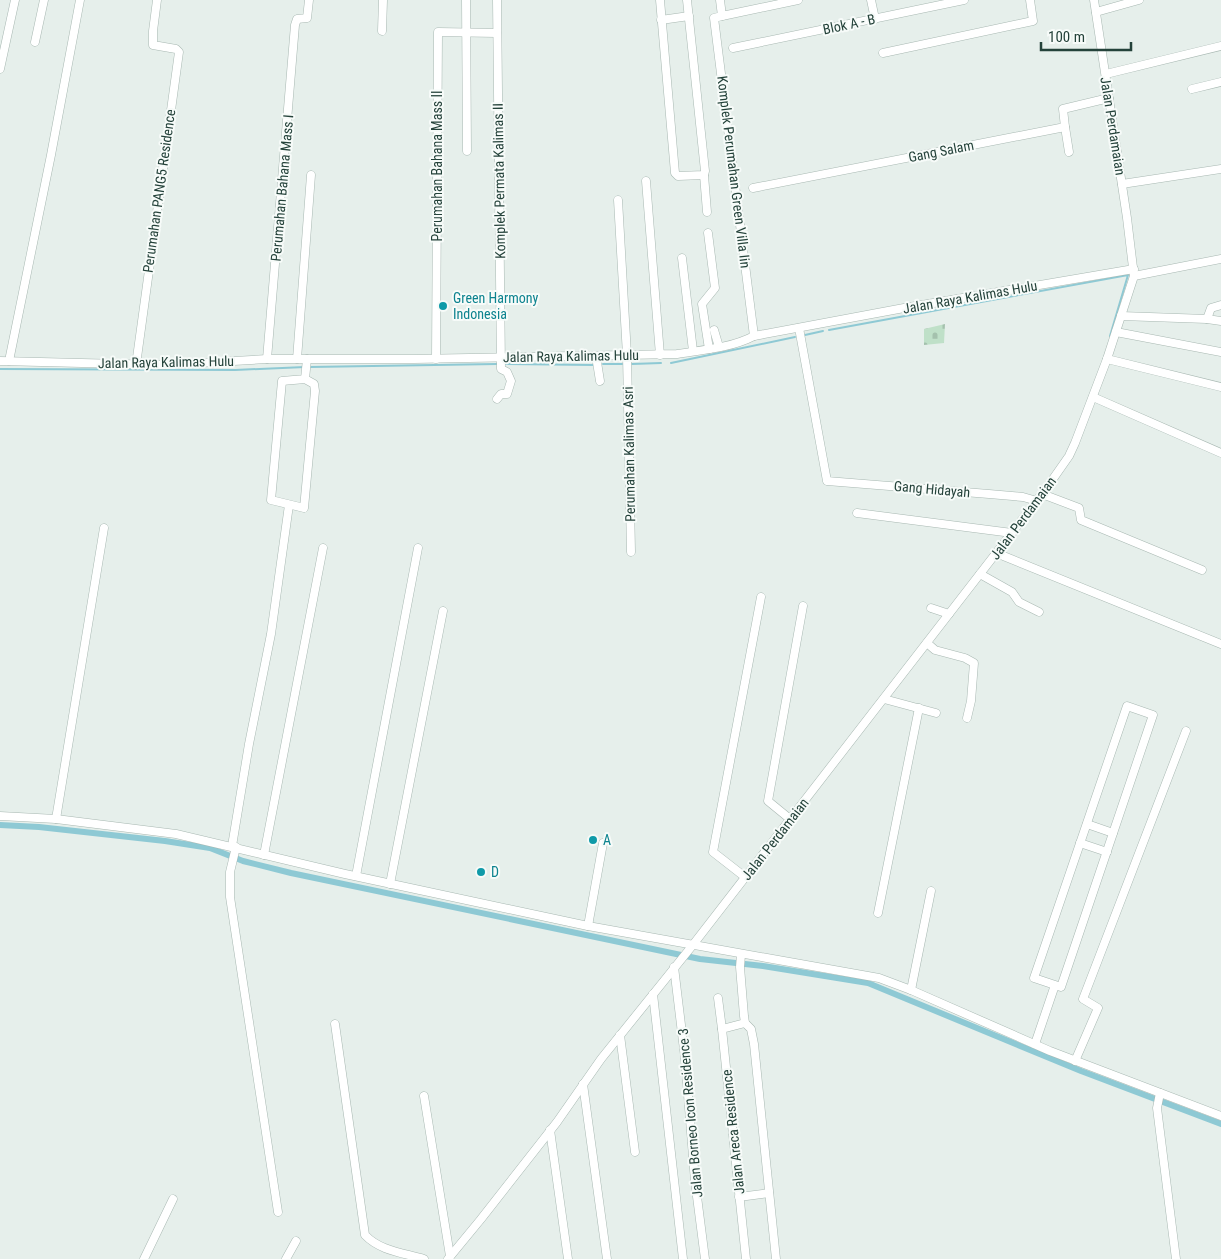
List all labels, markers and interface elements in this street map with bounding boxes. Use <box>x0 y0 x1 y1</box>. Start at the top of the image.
street label: Blok A - B <box>821 11 877 37</box>
scale bar <box>1041 20 1131 52</box>
text: 100 m <box>1048 28 1085 46</box>
street label: Komplek Perumahan Green Villa Iin <box>714 75 754 269</box>
street label: Jalan Perdamaian <box>1097 76 1129 176</box>
street label: Perumahan Bahana Mass II <box>429 91 445 241</box>
street label: Komplek Permata Kalimas II <box>490 103 508 259</box>
street label: Perumahan PANG5 Residence <box>140 108 178 274</box>
street label: Perumahan Bahana Mass I <box>268 114 296 262</box>
street label: Gang Salam <box>907 137 975 165</box>
street label: Jalan Raya Kalimas Hulu <box>902 277 1038 317</box>
place label: Green Harmony Indonesia <box>453 290 539 322</box>
marker: Green Harmony Indonesia <box>437 300 449 312</box>
street label: Jalan Raya Kalimas Hulu <box>503 347 639 365</box>
street label: Jalan Raya Kalimas Hulu <box>98 353 234 371</box>
street label: Perumahan Kalimas Asri <box>620 386 638 522</box>
street label: Jalan Perdamaian <box>987 474 1059 562</box>
street label: Gang Hidayah <box>893 478 971 500</box>
street label: Jalan Perdamaian <box>738 795 812 883</box>
place label: A <box>603 832 611 848</box>
marker: A <box>587 834 599 846</box>
place label: D <box>491 864 499 880</box>
marker: D <box>475 866 487 878</box>
street label: Jalan Borneo Icon Residence 3 <box>675 1028 705 1198</box>
street label: Jalan Areca Residence <box>718 1068 748 1195</box>

